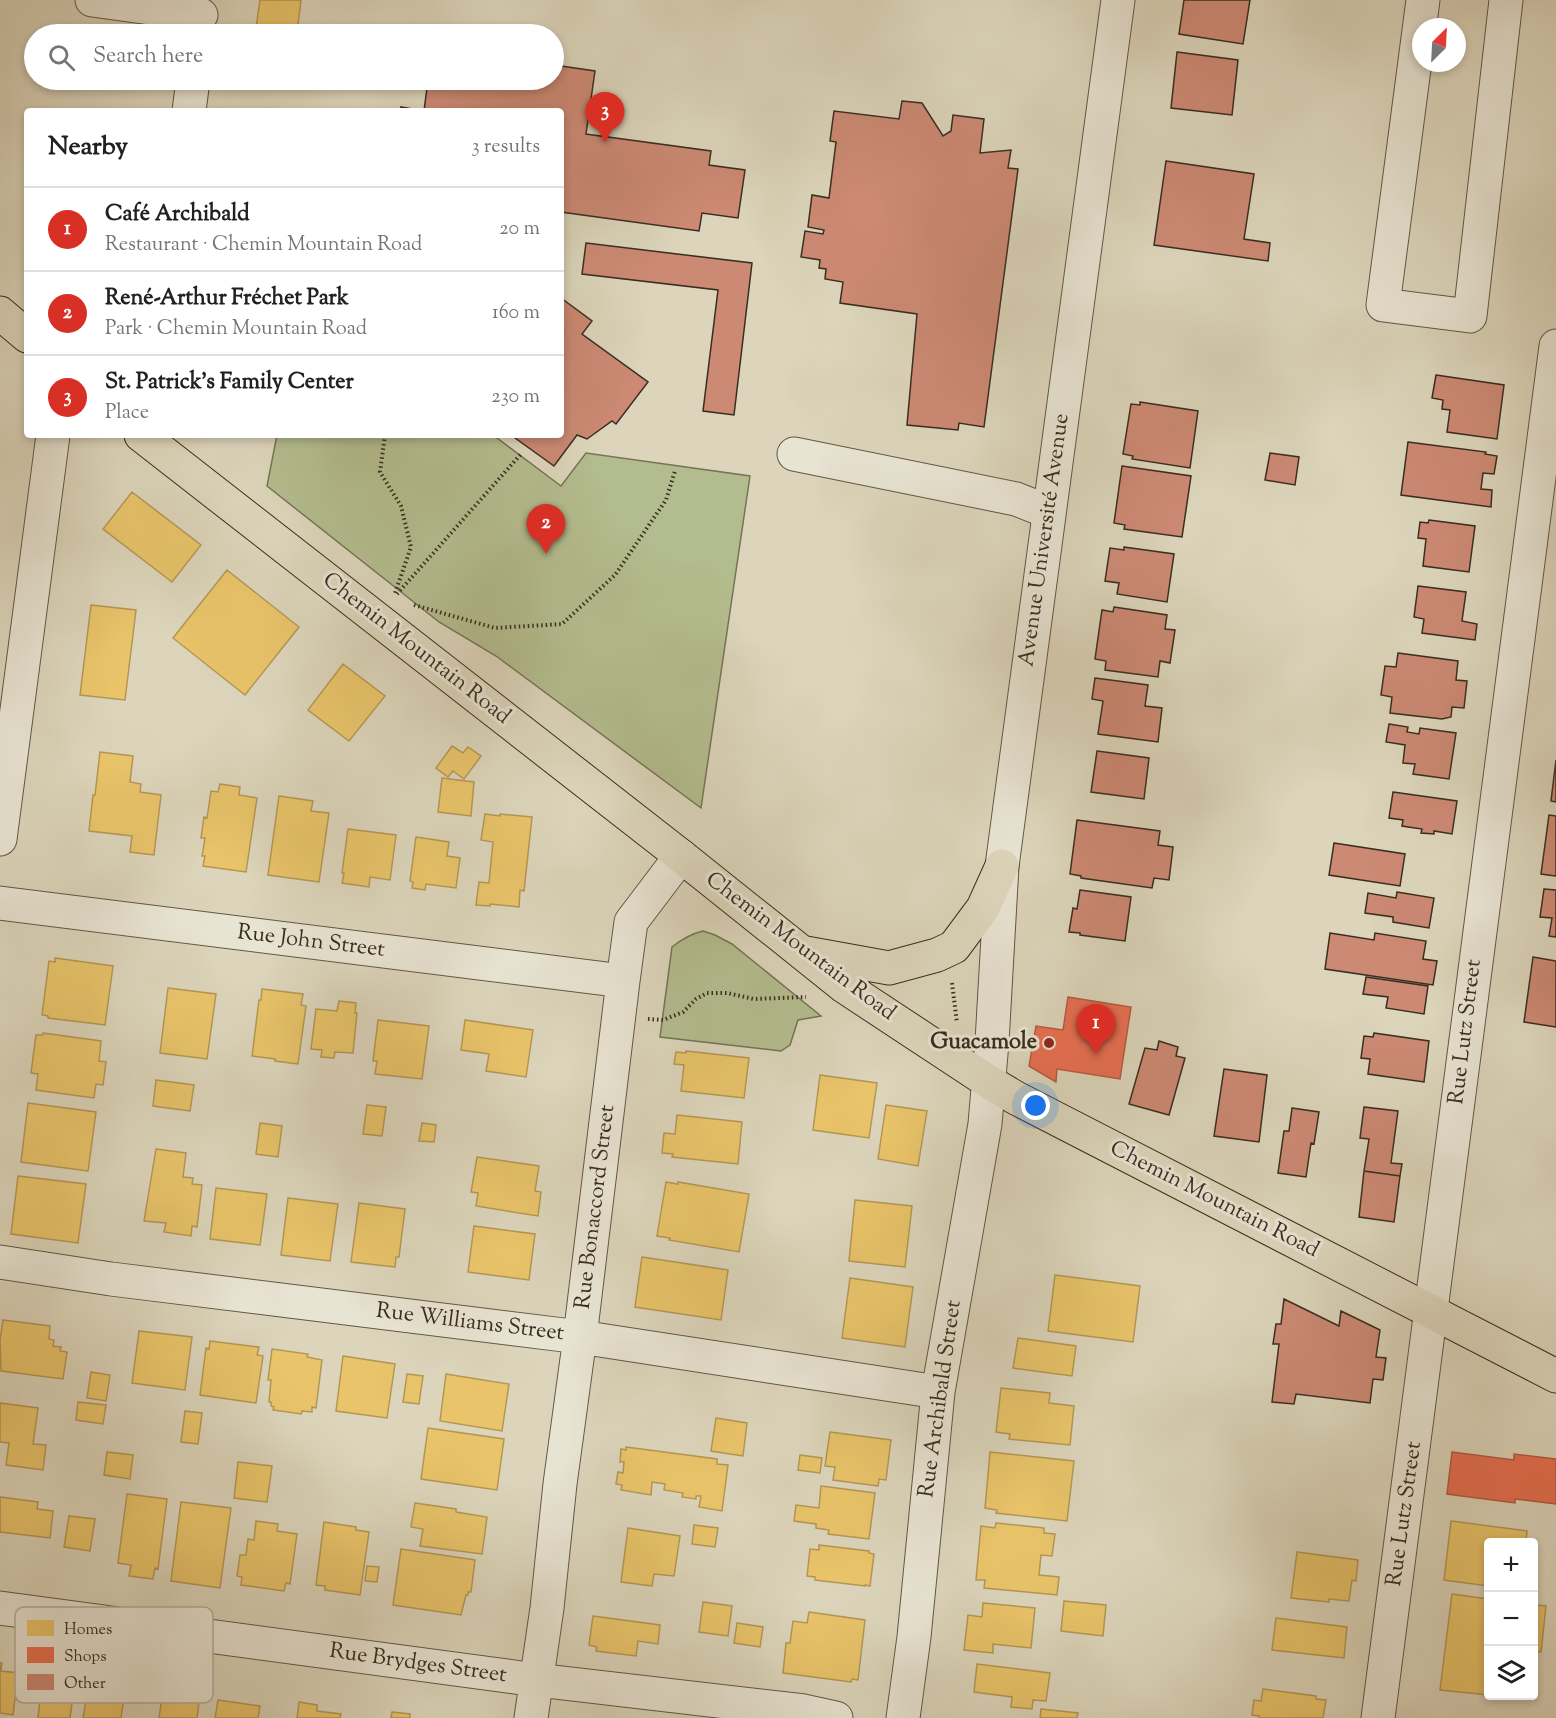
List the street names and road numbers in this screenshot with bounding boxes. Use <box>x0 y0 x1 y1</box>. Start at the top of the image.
street label: Avenue Université Avenue <box>1011 411 1079 669</box>
street label: Chemin Mountain Road <box>315 565 517 733</box>
street label: Chemin Mountain Road <box>698 865 902 1029</box>
street label: Rue John Street <box>235 917 387 967</box>
street label: Rue Lutz Street <box>1441 957 1491 1106</box>
street label: Rue Bonaccord Street <box>568 1103 624 1311</box>
street label: Chemin Mountain Road <box>1104 1133 1324 1267</box>
street label: Rue Williams Street <box>374 1296 566 1350</box>
street label: Rue Archibald Street <box>911 1298 971 1500</box>
street label: Rue Lutz Street <box>1379 1439 1431 1589</box>
street label: Rue Brydges Street <box>327 1636 509 1692</box>

